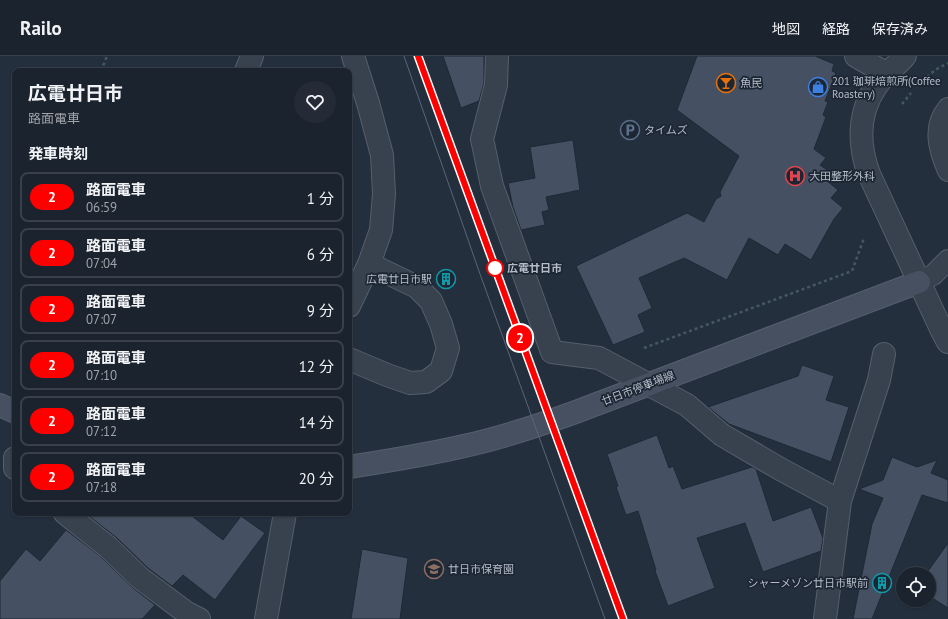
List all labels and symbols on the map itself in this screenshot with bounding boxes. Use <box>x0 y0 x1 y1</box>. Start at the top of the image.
bar icon: 魚民 <box>715 72 737 94</box>
place label: 201 珈琲焙煎所(Coffee Roastery) <box>832 74 941 101</box>
place label: 魚民 <box>740 76 762 90</box>
shop icon: 201 珈琲焙煎所(Coffee Roastery) <box>807 76 829 98</box>
parking icon: タイムズ <box>619 119 641 141</box>
place label: タイムズ <box>644 123 688 137</box>
hospital icon: 大田整形外科 <box>784 165 806 187</box>
place label: 大田整形外科 <box>809 169 875 183</box>
marker: 広電廿日市 <box>486 259 504 277</box>
place label: 広電廿日市 <box>507 261 562 275</box>
building icon: 広電廿日市駅 <box>435 268 457 290</box>
place label: 広電廿日市駅 <box>366 272 432 286</box>
line badge: 2 <box>507 325 533 351</box>
street label: 廿日市停車場線 <box>600 368 676 408</box>
school or university icon: 廿日市保育園 <box>423 558 445 580</box>
place label: 廿日市保育園 <box>448 562 514 576</box>
building icon: シャーメゾン廿日市駅前 <box>871 572 893 594</box>
place label: シャーメゾン廿日市駅前 <box>747 576 868 590</box>

